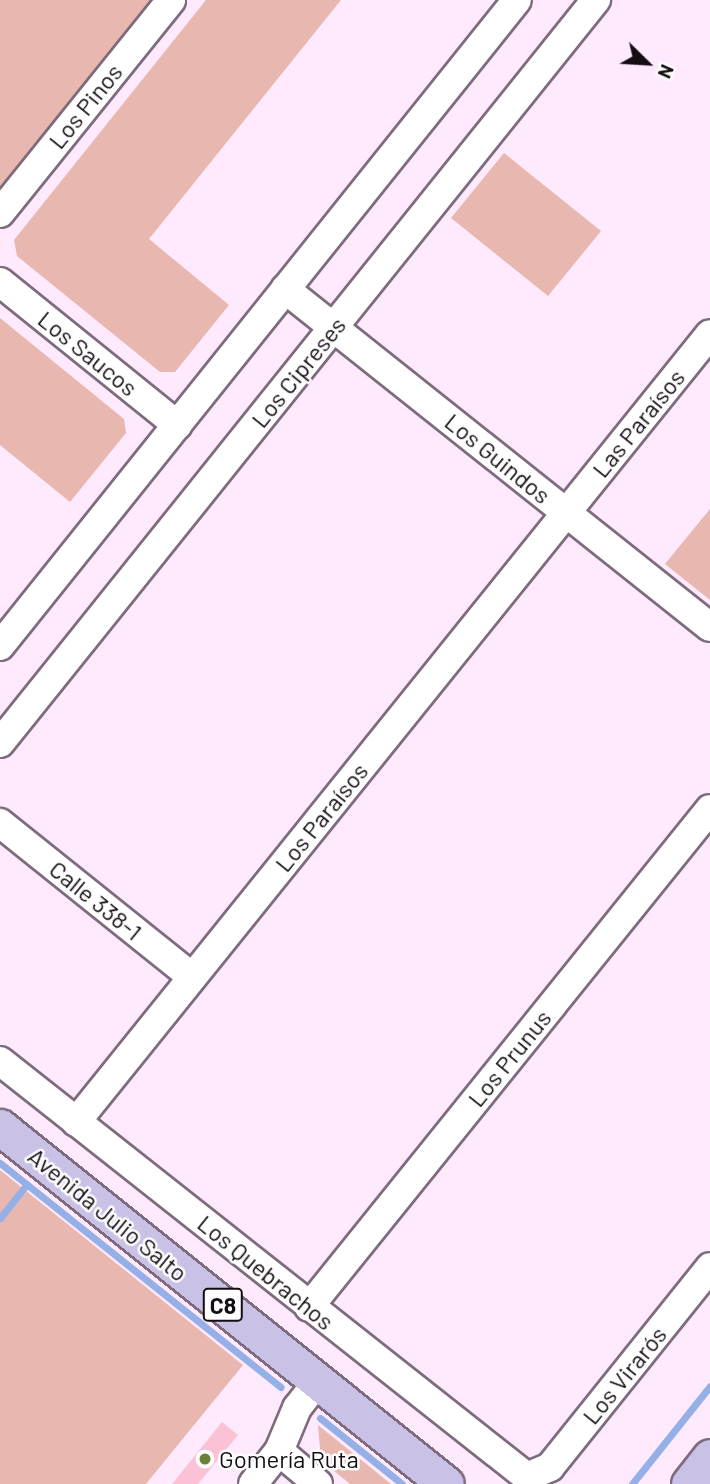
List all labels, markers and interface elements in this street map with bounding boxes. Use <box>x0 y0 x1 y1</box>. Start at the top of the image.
north arrow <box>612 28 682 98</box>
street label: Los Pinos <box>42 58 128 154</box>
text: N <box>654 61 680 82</box>
street label: Los Saucos <box>33 304 143 402</box>
street label: Los Cipreses <box>245 311 351 433</box>
street label: Las Paraísos <box>586 363 690 483</box>
street label: Los Guindos <box>439 407 557 509</box>
street label: Los Paraísos <box>268 757 374 877</box>
street label: Calle 338-1 <box>44 854 148 946</box>
street label: Los Prunus <box>461 1004 557 1112</box>
street label: Avenida Julio Salto <box>23 1141 193 1287</box>
street label: Los Quebrachos <box>192 1208 340 1336</box>
road number: C8 <box>202 1286 244 1324</box>
street label: Los Virarós <box>576 1320 672 1430</box>
place label: Gomería Ruta <box>219 1445 359 1473</box>
marker: Gomería Ruta <box>197 1451 213 1467</box>

